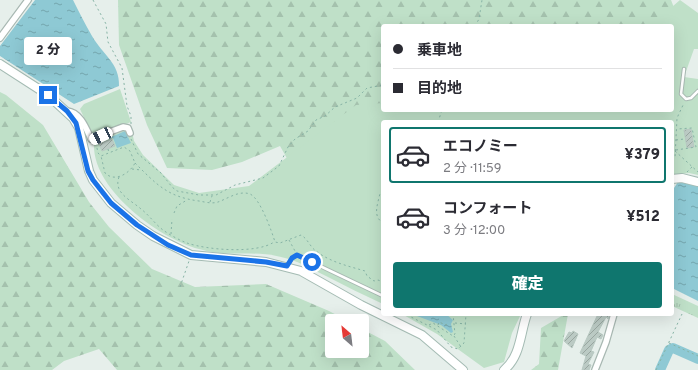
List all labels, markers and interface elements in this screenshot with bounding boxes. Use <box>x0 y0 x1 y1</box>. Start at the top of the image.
callout: 2 分 <box>24 37 72 65</box>
text: 乗車地 <box>417 42 462 61</box>
text: 2 分 <box>36 43 60 59</box>
text: 目的地 <box>417 80 462 99</box>
route end <box>39 86 57 104</box>
car <box>88 125 114 147</box>
icon: car <box>395 137 431 173</box>
text: エコノミー <box>443 138 518 157</box>
text: ¥379 <box>625 146 660 165</box>
text: 2 分 · 11:59 <box>443 161 501 177</box>
icon: car <box>395 199 431 235</box>
text: コンフォート <box>443 200 533 219</box>
text: ¥512 <box>626 208 660 227</box>
text: 3 分 · 12:00 <box>443 223 505 239</box>
route start <box>303 253 321 271</box>
button: 確定 <box>393 262 662 308</box>
north arrow <box>325 314 369 358</box>
map controls <box>325 314 369 358</box>

